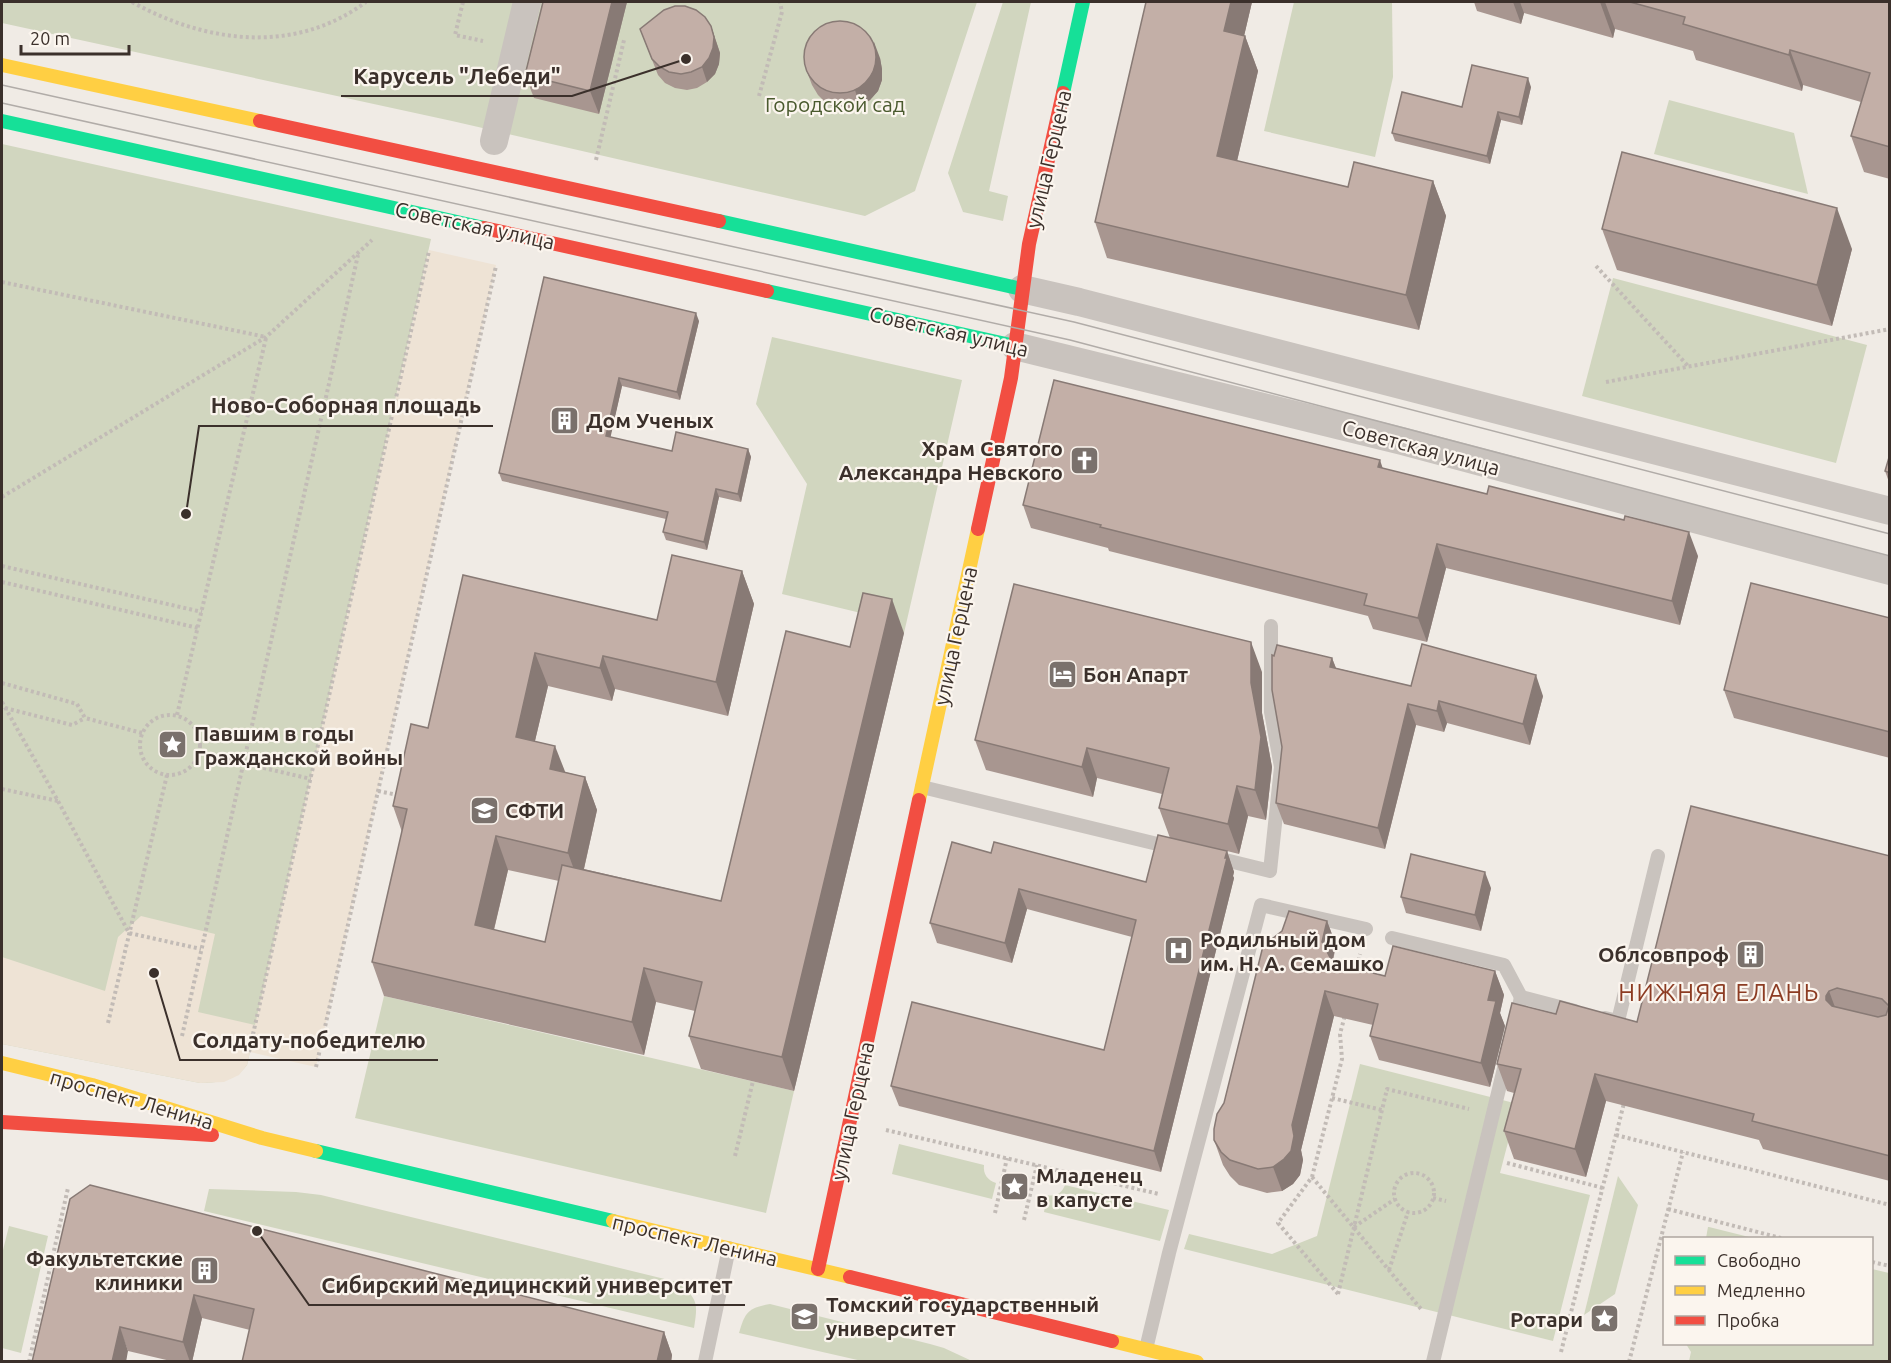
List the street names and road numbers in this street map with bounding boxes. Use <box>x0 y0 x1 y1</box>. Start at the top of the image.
street label: улица Герцена <box>1020 87 1076 231</box>
street label: Советская улица <box>393 196 557 254</box>
street label: Советская улица <box>867 301 1031 361</box>
street label: Советская улица <box>1339 414 1503 480</box>
street label: улица Герцена <box>929 564 981 708</box>
street label: улица Герцена <box>826 1039 878 1183</box>
street label: проспект Ленина <box>48 1064 216 1134</box>
street label: проспект Ленина <box>610 1209 780 1271</box>

